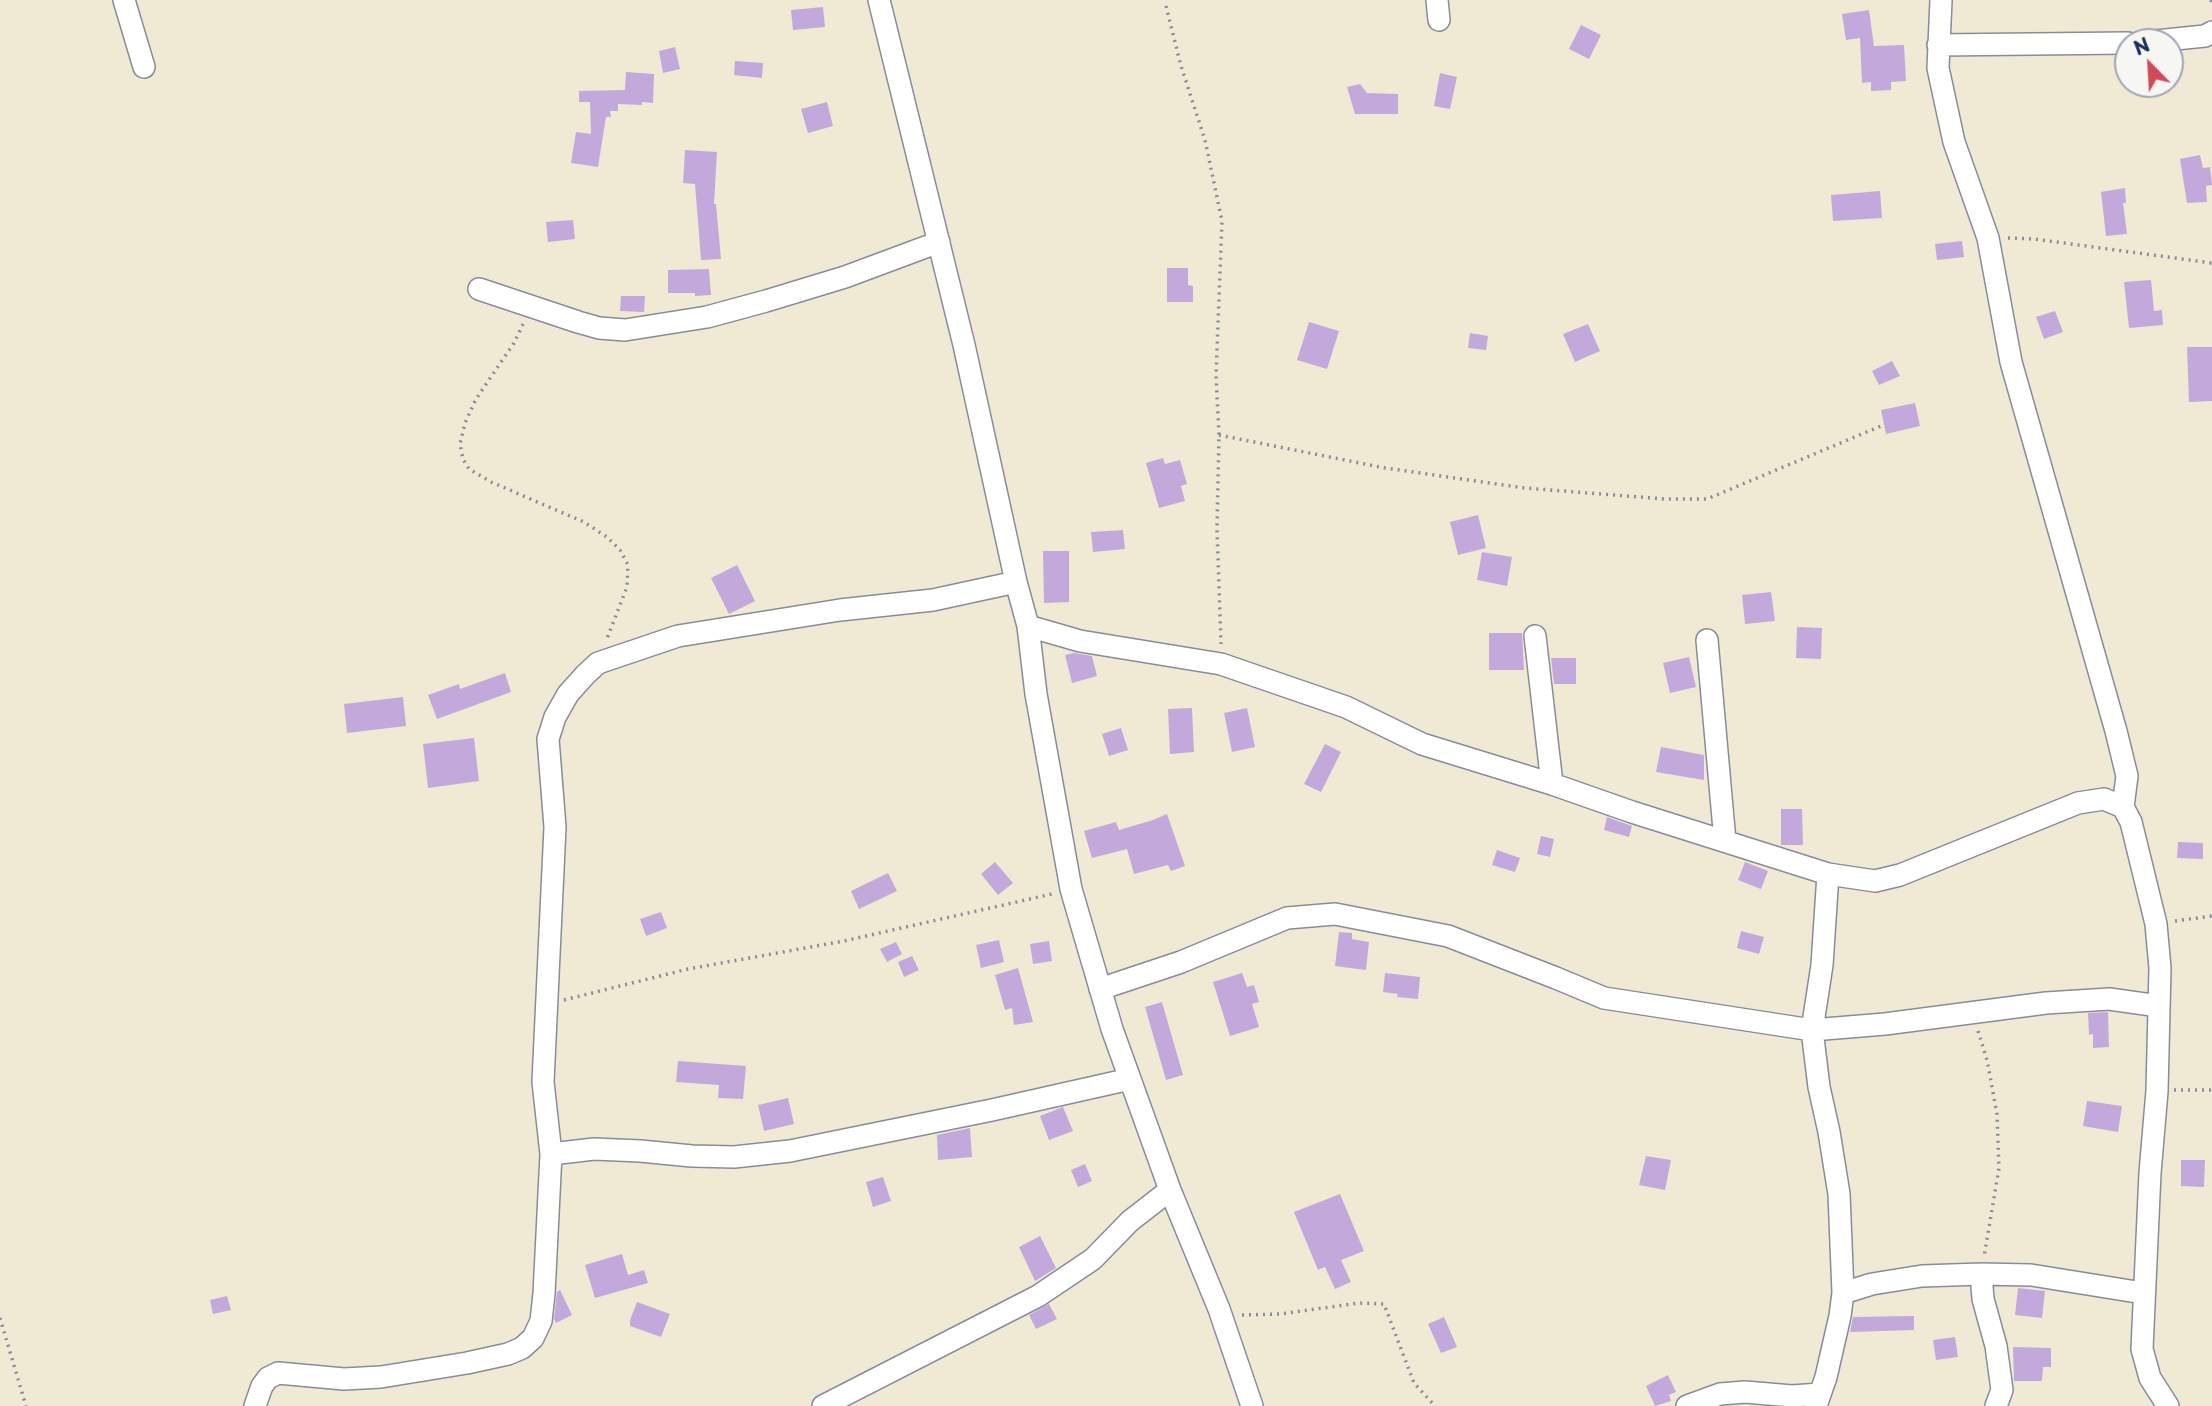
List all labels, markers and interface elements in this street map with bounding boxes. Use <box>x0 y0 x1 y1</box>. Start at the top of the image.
north arrow <box>2114 28 2184 98</box>
text: N <box>2129 30 2154 61</box>

